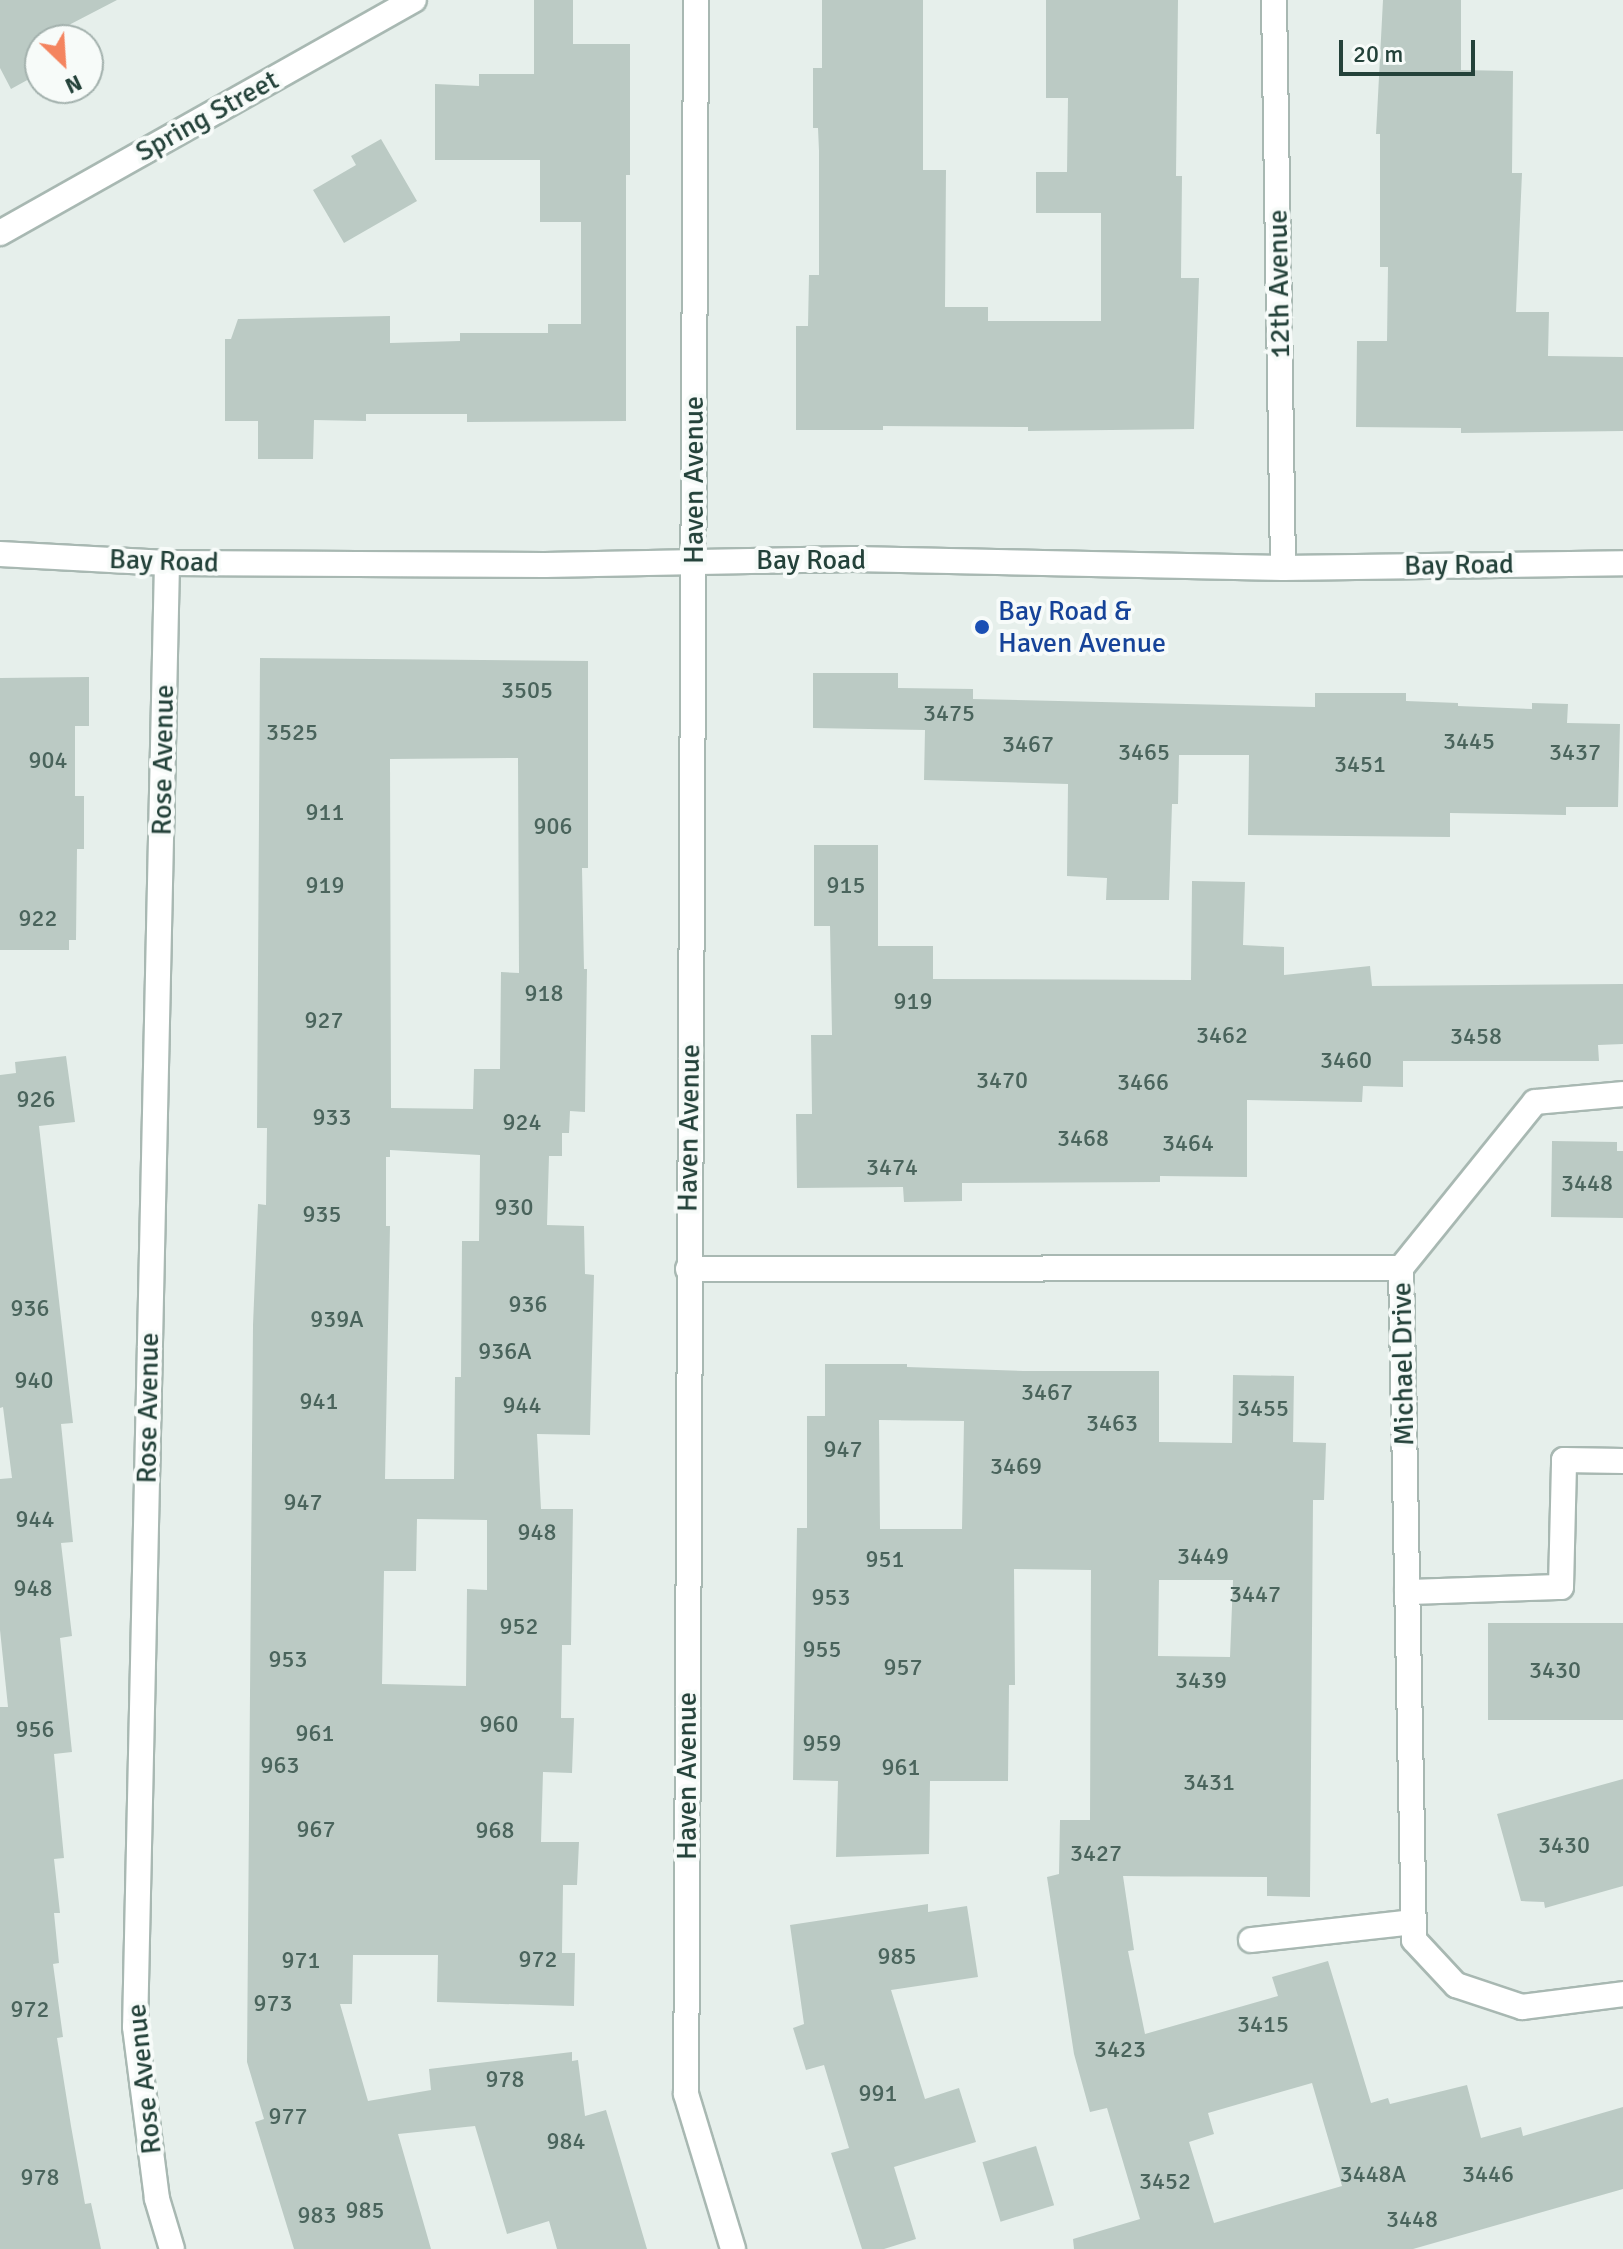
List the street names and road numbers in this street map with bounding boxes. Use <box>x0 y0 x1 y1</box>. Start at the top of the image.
street label: Spring Street <box>130 63 284 169</box>
street label: 12th Avenue <box>1261 209 1297 359</box>
street label: Haven Avenue <box>677 396 711 564</box>
street label: Bay Road <box>108 542 220 580</box>
street label: Bay Road <box>756 543 866 577</box>
street label: Bay Road <box>1404 547 1514 583</box>
street label: Rose Avenue <box>145 684 181 836</box>
street label: Haven Avenue <box>671 1044 707 1212</box>
street label: Michael Drive <box>1385 1282 1421 1446</box>
street label: Rose Avenue <box>130 1332 166 1484</box>
street label: Haven Avenue <box>670 1692 704 1860</box>
street label: Rose Avenue <box>119 2002 169 2156</box>

